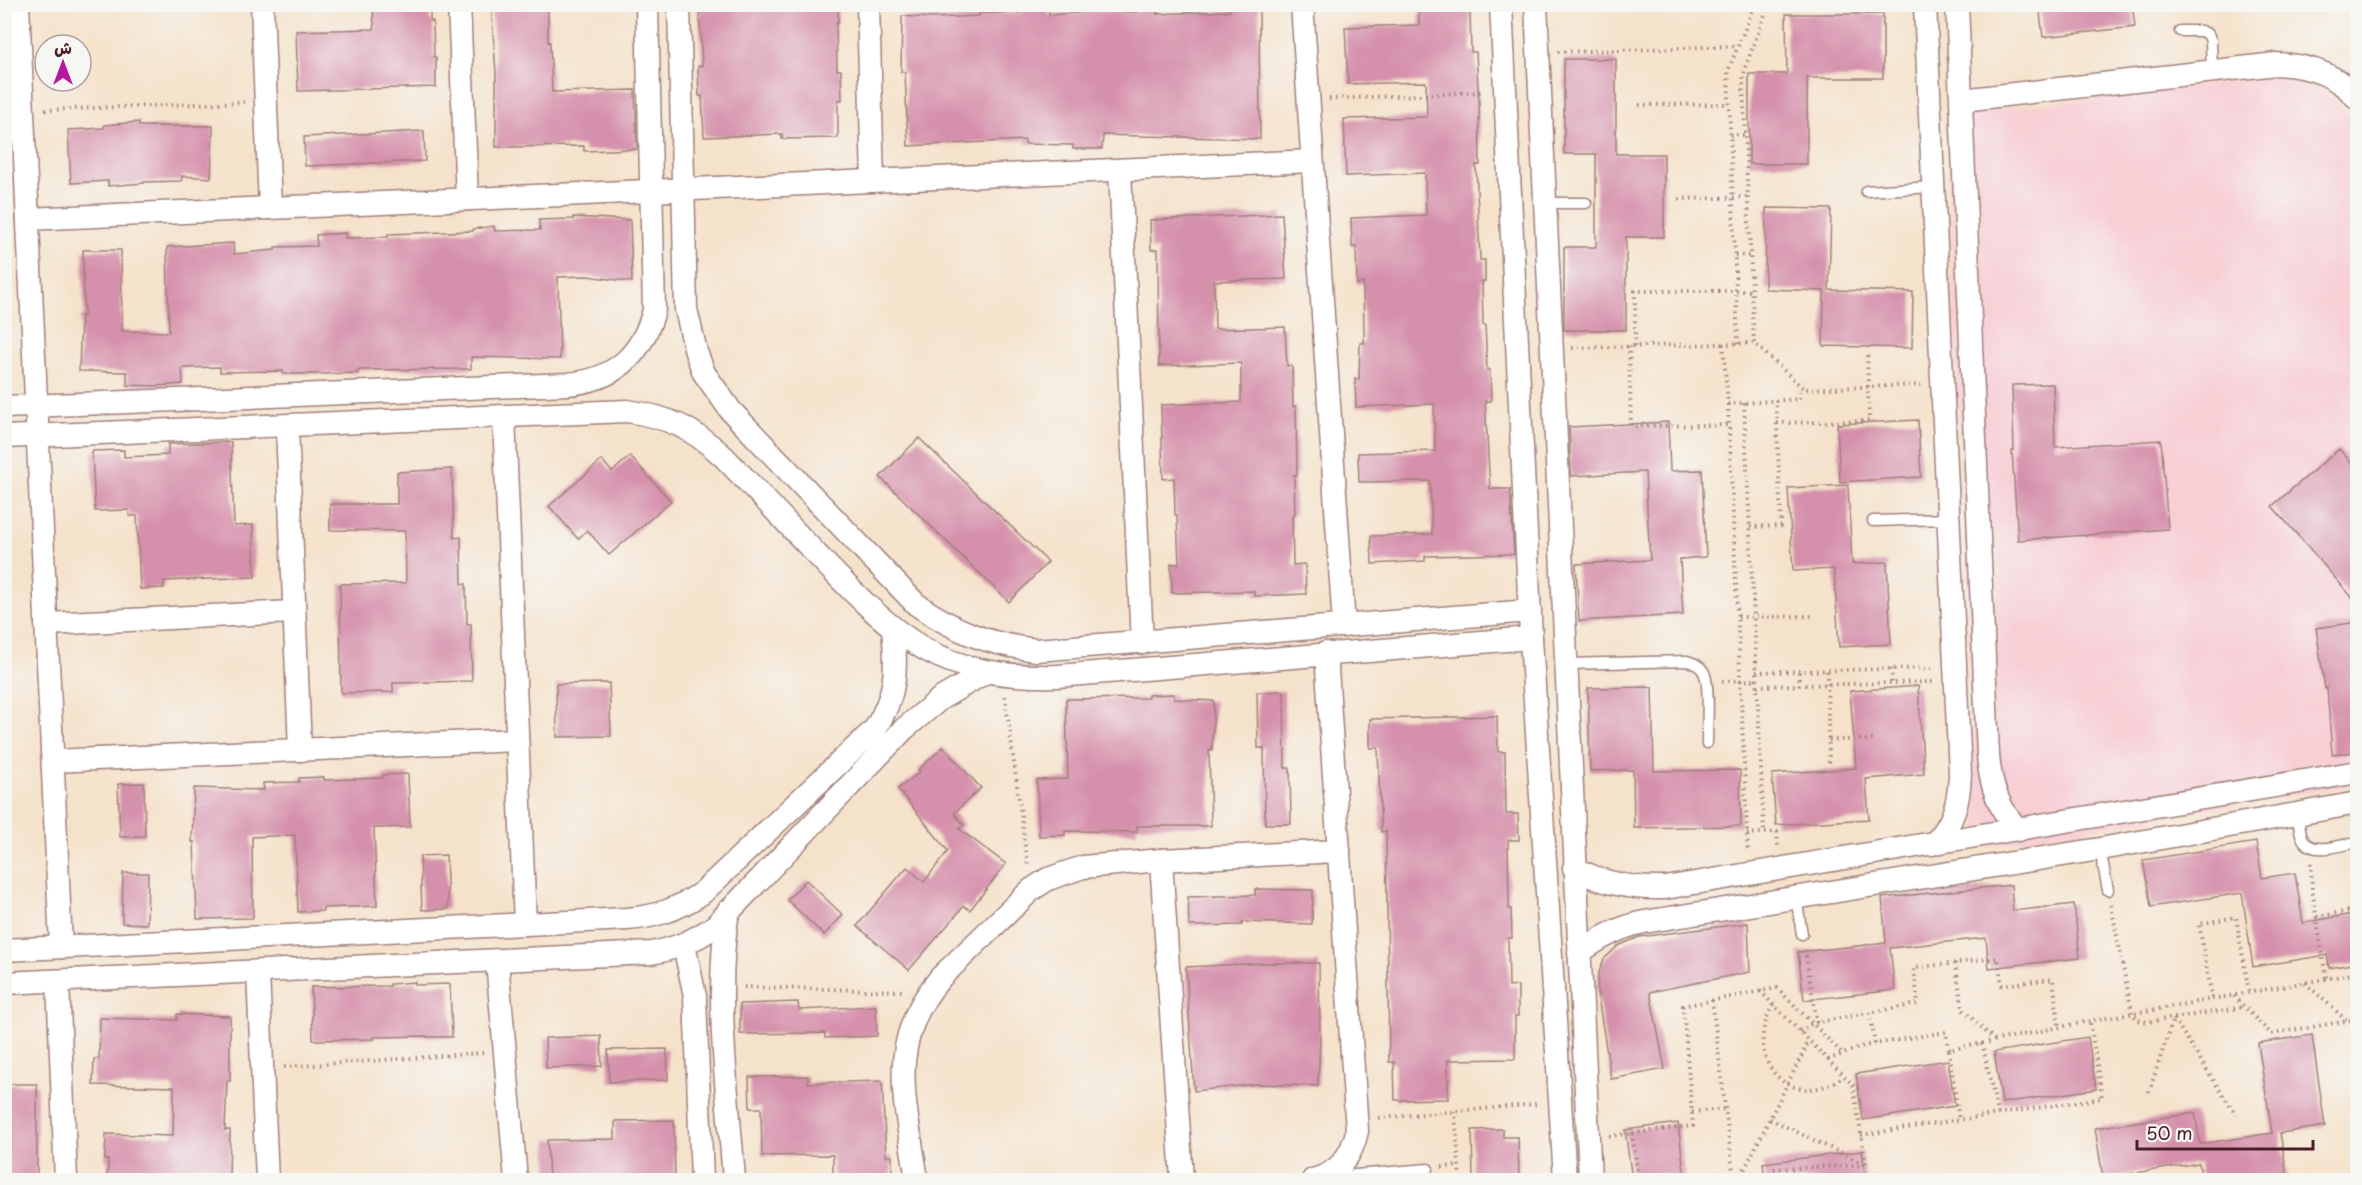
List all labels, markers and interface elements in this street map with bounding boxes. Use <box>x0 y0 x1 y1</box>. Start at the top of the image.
north arrow <box>33 33 93 93</box>
text: ش <box>54 35 72 59</box>
scale bar <box>2137 1113 2312 1151</box>
text: 50 m <box>2146 1119 2193 1146</box>

